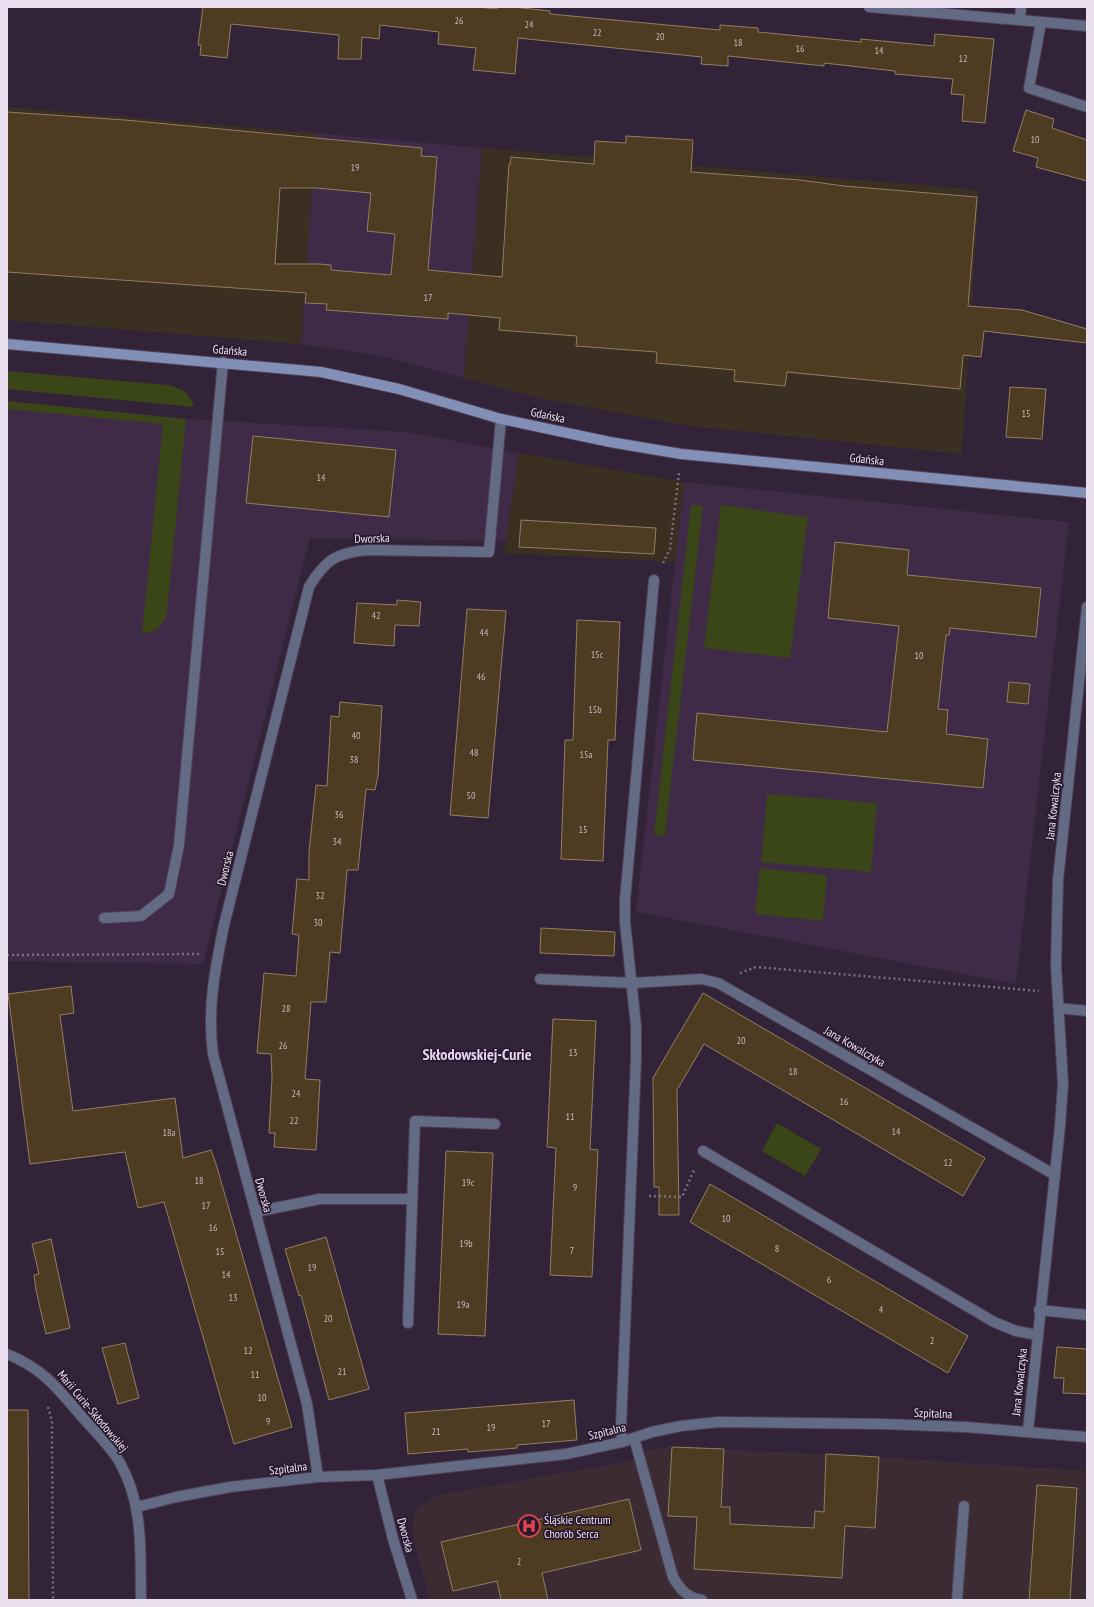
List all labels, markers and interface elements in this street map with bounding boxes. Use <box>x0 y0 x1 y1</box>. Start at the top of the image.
house number: 26 <box>455 14 464 27</box>
house number: 24 <box>525 18 534 31</box>
house number: 22 <box>593 26 602 39</box>
house number: 20 <box>656 30 665 43</box>
house number: 18 <box>734 36 743 49</box>
house number: 16 <box>796 42 805 55</box>
house number: 14 <box>875 44 884 57</box>
house number: 12 <box>959 52 968 65</box>
house number: 10 <box>1031 133 1040 146</box>
house number: 19 <box>351 161 360 174</box>
house number: 17 <box>424 291 433 304</box>
street label: Gdańska <box>212 341 248 359</box>
street label: Gdańska <box>529 404 567 426</box>
house number: 15 <box>1022 407 1031 420</box>
street label: Gdańska <box>849 450 885 468</box>
house number: 14 <box>317 471 326 484</box>
street label: Dworska <box>354 530 390 546</box>
house number: 42 <box>372 609 381 622</box>
house number: 44 <box>480 626 489 639</box>
house number: 15c <box>591 648 604 661</box>
house number: 10 <box>915 649 924 662</box>
house number: 46 <box>477 670 486 683</box>
house number: 15b <box>588 703 602 716</box>
house number: 40 <box>352 729 361 742</box>
house number: 48 <box>470 746 479 759</box>
house number: 15a <box>580 748 593 761</box>
house number: 38 <box>350 753 359 766</box>
street label: Jana Kowalczyka <box>1042 771 1064 842</box>
house number: 50 <box>467 789 476 802</box>
house number: 36 <box>335 808 344 821</box>
house number: 15 <box>579 823 588 836</box>
house number: 34 <box>333 835 342 848</box>
street label: Dworska <box>213 849 237 887</box>
house number: 32 <box>316 889 325 902</box>
house number: 30 <box>314 916 323 929</box>
house number: 28 <box>282 1002 291 1015</box>
street label: Jana Kowalczyka <box>821 1022 888 1070</box>
house number: 20 <box>737 1034 746 1047</box>
house number: 26 <box>279 1039 288 1052</box>
district label: Skłodowskiej-Curie <box>422 1044 532 1064</box>
house number: 13 <box>569 1046 578 1059</box>
house number: 18 <box>789 1065 798 1078</box>
house number: 24 <box>292 1087 301 1100</box>
house number: 16 <box>840 1095 849 1108</box>
house number: 11 <box>566 1110 575 1123</box>
house number: 22 <box>290 1114 299 1127</box>
house number: 14 <box>892 1125 901 1138</box>
house number: 18a <box>163 1126 176 1139</box>
house number: 12 <box>944 1156 953 1169</box>
house number: 18 <box>195 1174 204 1187</box>
street label: Dworska <box>252 1176 276 1214</box>
house number: 19c <box>462 1176 475 1189</box>
house number: 9 <box>573 1181 577 1194</box>
house number: 17 <box>202 1199 211 1212</box>
house number: 10 <box>722 1212 731 1225</box>
house number: 16 <box>209 1221 218 1234</box>
house number: 19b <box>459 1237 473 1250</box>
house number: 8 <box>775 1242 779 1255</box>
house number: 7 <box>570 1244 574 1257</box>
house number: 15 <box>216 1245 225 1258</box>
house number: 19 <box>308 1261 317 1274</box>
house number: 14 <box>222 1268 231 1281</box>
house number: 6 <box>827 1273 832 1286</box>
house number: 13 <box>229 1291 238 1304</box>
house number: 19a <box>457 1298 470 1311</box>
house number: 4 <box>879 1303 884 1316</box>
house number: 20 <box>324 1312 333 1325</box>
house number: 2 <box>930 1334 934 1347</box>
house number: 12 <box>244 1344 253 1357</box>
street label: Jana Kowalczyka <box>1008 1347 1030 1418</box>
house number: 21 <box>338 1365 347 1378</box>
street label: Marii Curie-Skłodowskiej <box>54 1367 132 1455</box>
house number: 11 <box>251 1368 260 1381</box>
house number: 10 <box>258 1391 267 1404</box>
street label: Szpitalna <box>914 1405 953 1421</box>
house number: 9 <box>266 1415 270 1428</box>
house number: 17 <box>542 1417 551 1430</box>
street label: Szpitalna <box>587 1419 628 1443</box>
house number: 19 <box>487 1421 496 1434</box>
house number: 21 <box>432 1425 441 1438</box>
street label: Szpitalna <box>268 1458 308 1478</box>
place label: Śląskie Centrum Chorób Serca <box>544 1512 611 1541</box>
hospital icon: Śląskie Centrum Chorób Serca <box>516 1513 542 1539</box>
street label: Dworska <box>394 1516 418 1554</box>
house number: 2 <box>517 1555 521 1568</box>

